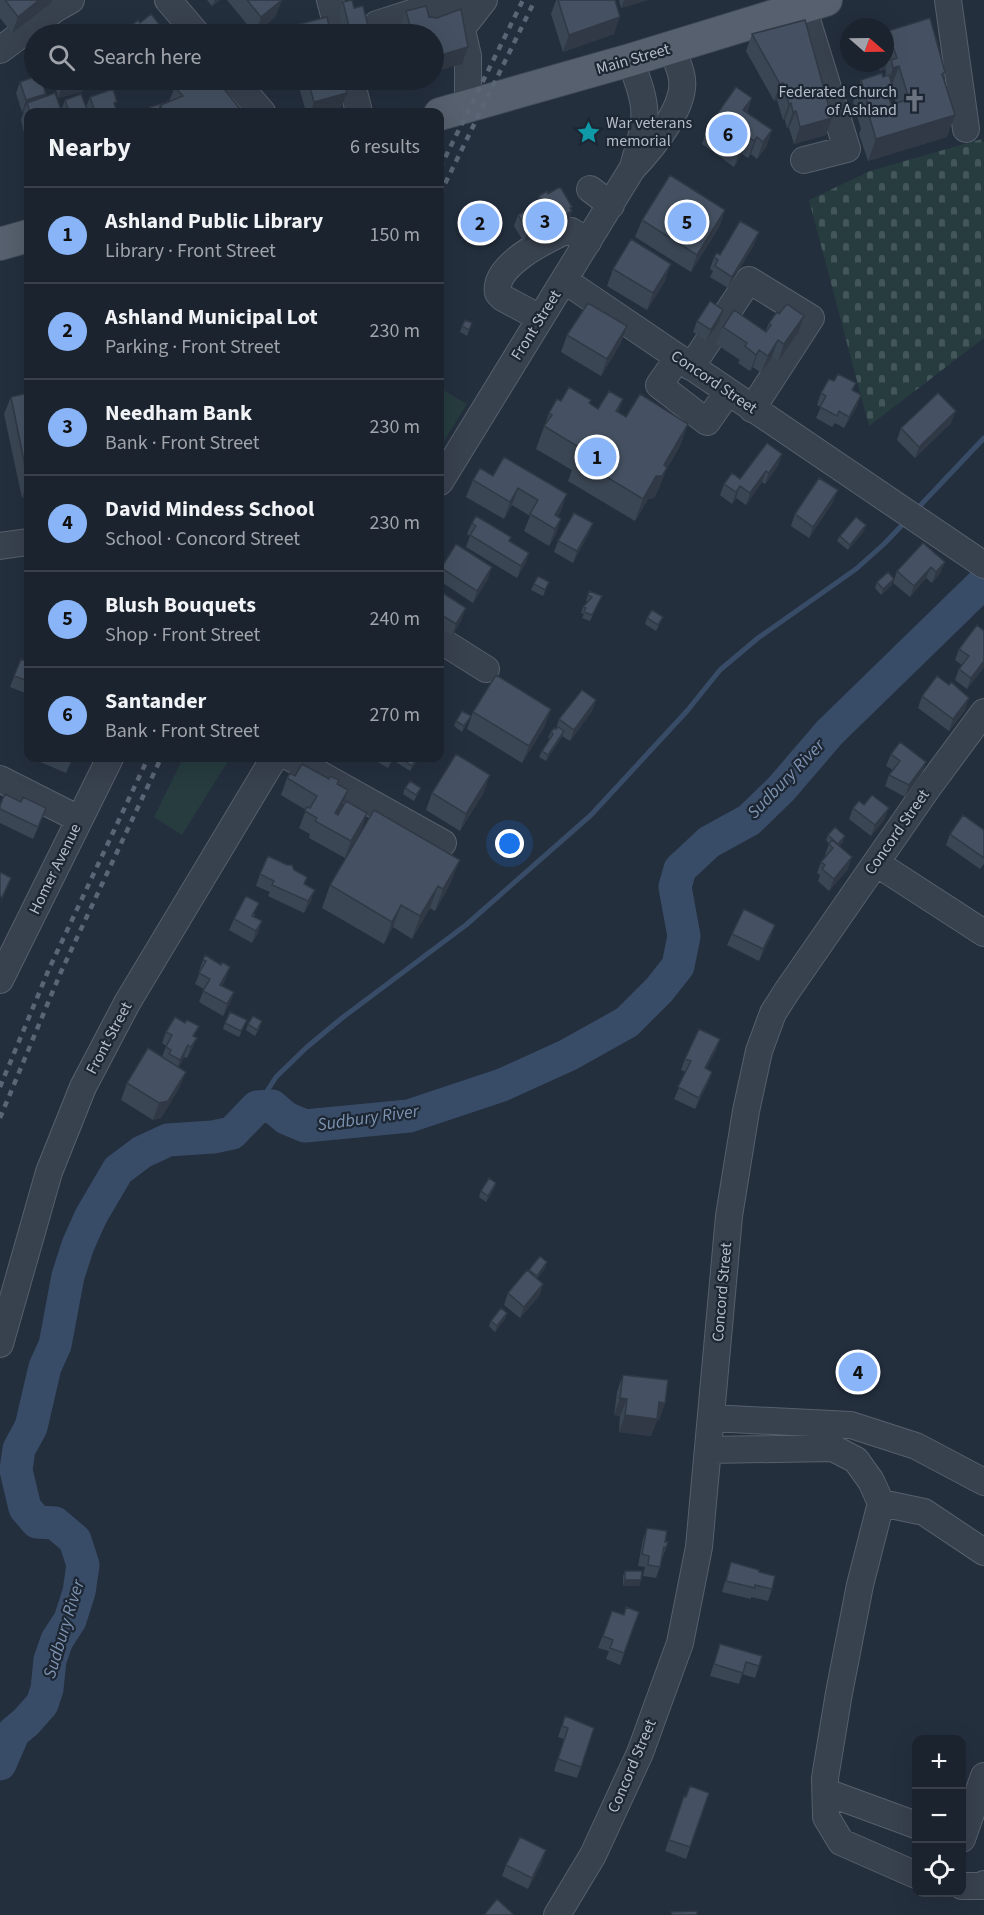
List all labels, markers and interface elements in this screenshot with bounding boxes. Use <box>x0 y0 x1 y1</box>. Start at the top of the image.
north arrow <box>840 18 894 72</box>
search box <box>24 24 444 90</box>
street label: Main Street <box>594 38 673 80</box>
icon: search <box>45 41 78 74</box>
text: Search here <box>93 41 201 73</box>
place label: Federated Church of Ashland <box>778 81 897 121</box>
church icon: Federated Church of Ashland <box>902 88 928 114</box>
place label: War veterans memorial <box>606 112 692 152</box>
pin: 6 <box>708 112 748 156</box>
place icon: War veterans memorial <box>575 119 601 145</box>
text: Nearby <box>48 129 131 166</box>
text: 6 results <box>350 133 420 161</box>
pin: 3 <box>526 198 564 244</box>
pin: 2 <box>460 200 500 246</box>
pin: 5 <box>668 200 706 244</box>
text: Ashland Public Library <box>105 205 323 237</box>
text: 1 <box>62 221 73 249</box>
text: 150 m <box>370 221 420 249</box>
text: Library · Front Street <box>105 237 276 265</box>
street label: Front Street <box>506 285 567 364</box>
text: Ashland Municipal Lot <box>105 301 318 333</box>
text: 2 <box>62 317 73 345</box>
text: 230 m <box>370 317 420 345</box>
text: Parking · Front Street <box>105 333 280 361</box>
street label: Concord Street <box>667 345 762 419</box>
text: Needham Bank <box>105 397 252 429</box>
text: 3 <box>62 413 73 441</box>
text: 230 m <box>370 413 420 441</box>
text: Bank · Front Street <box>105 429 260 457</box>
pin: 1 <box>578 434 616 480</box>
text: David Mindess School <box>105 493 314 525</box>
text: 4 <box>62 509 73 537</box>
text: 230 m <box>370 509 420 537</box>
text: School · Concord Street <box>105 525 300 553</box>
text: Blush Bouquets <box>105 589 256 621</box>
text: 5 <box>62 605 73 633</box>
text: 240 m <box>370 605 420 633</box>
text: Shop · Front Street <box>105 621 260 649</box>
text: Santander <box>105 685 206 717</box>
text: 6 <box>62 701 73 729</box>
text: 270 m <box>370 701 420 729</box>
text: Bank · Front Street <box>105 717 260 745</box>
water label: Sudbury River <box>742 733 831 824</box>
street label: Concord Street <box>859 784 935 879</box>
street label: Homer Avenue <box>24 820 86 918</box>
your location <box>495 829 524 858</box>
street label: Front Street <box>81 997 138 1078</box>
water label: Sudbury River <box>316 1098 421 1137</box>
street label: Concord Street <box>707 1241 737 1343</box>
pin: 4 <box>838 1350 878 1394</box>
water label: Sudbury River <box>37 1576 91 1682</box>
street label: Concord Street <box>602 1715 662 1816</box>
map controls <box>912 1735 966 1897</box>
button: + <box>912 1735 966 1789</box>
button: − <box>912 1789 966 1843</box>
button: locate <box>912 1843 966 1897</box>

